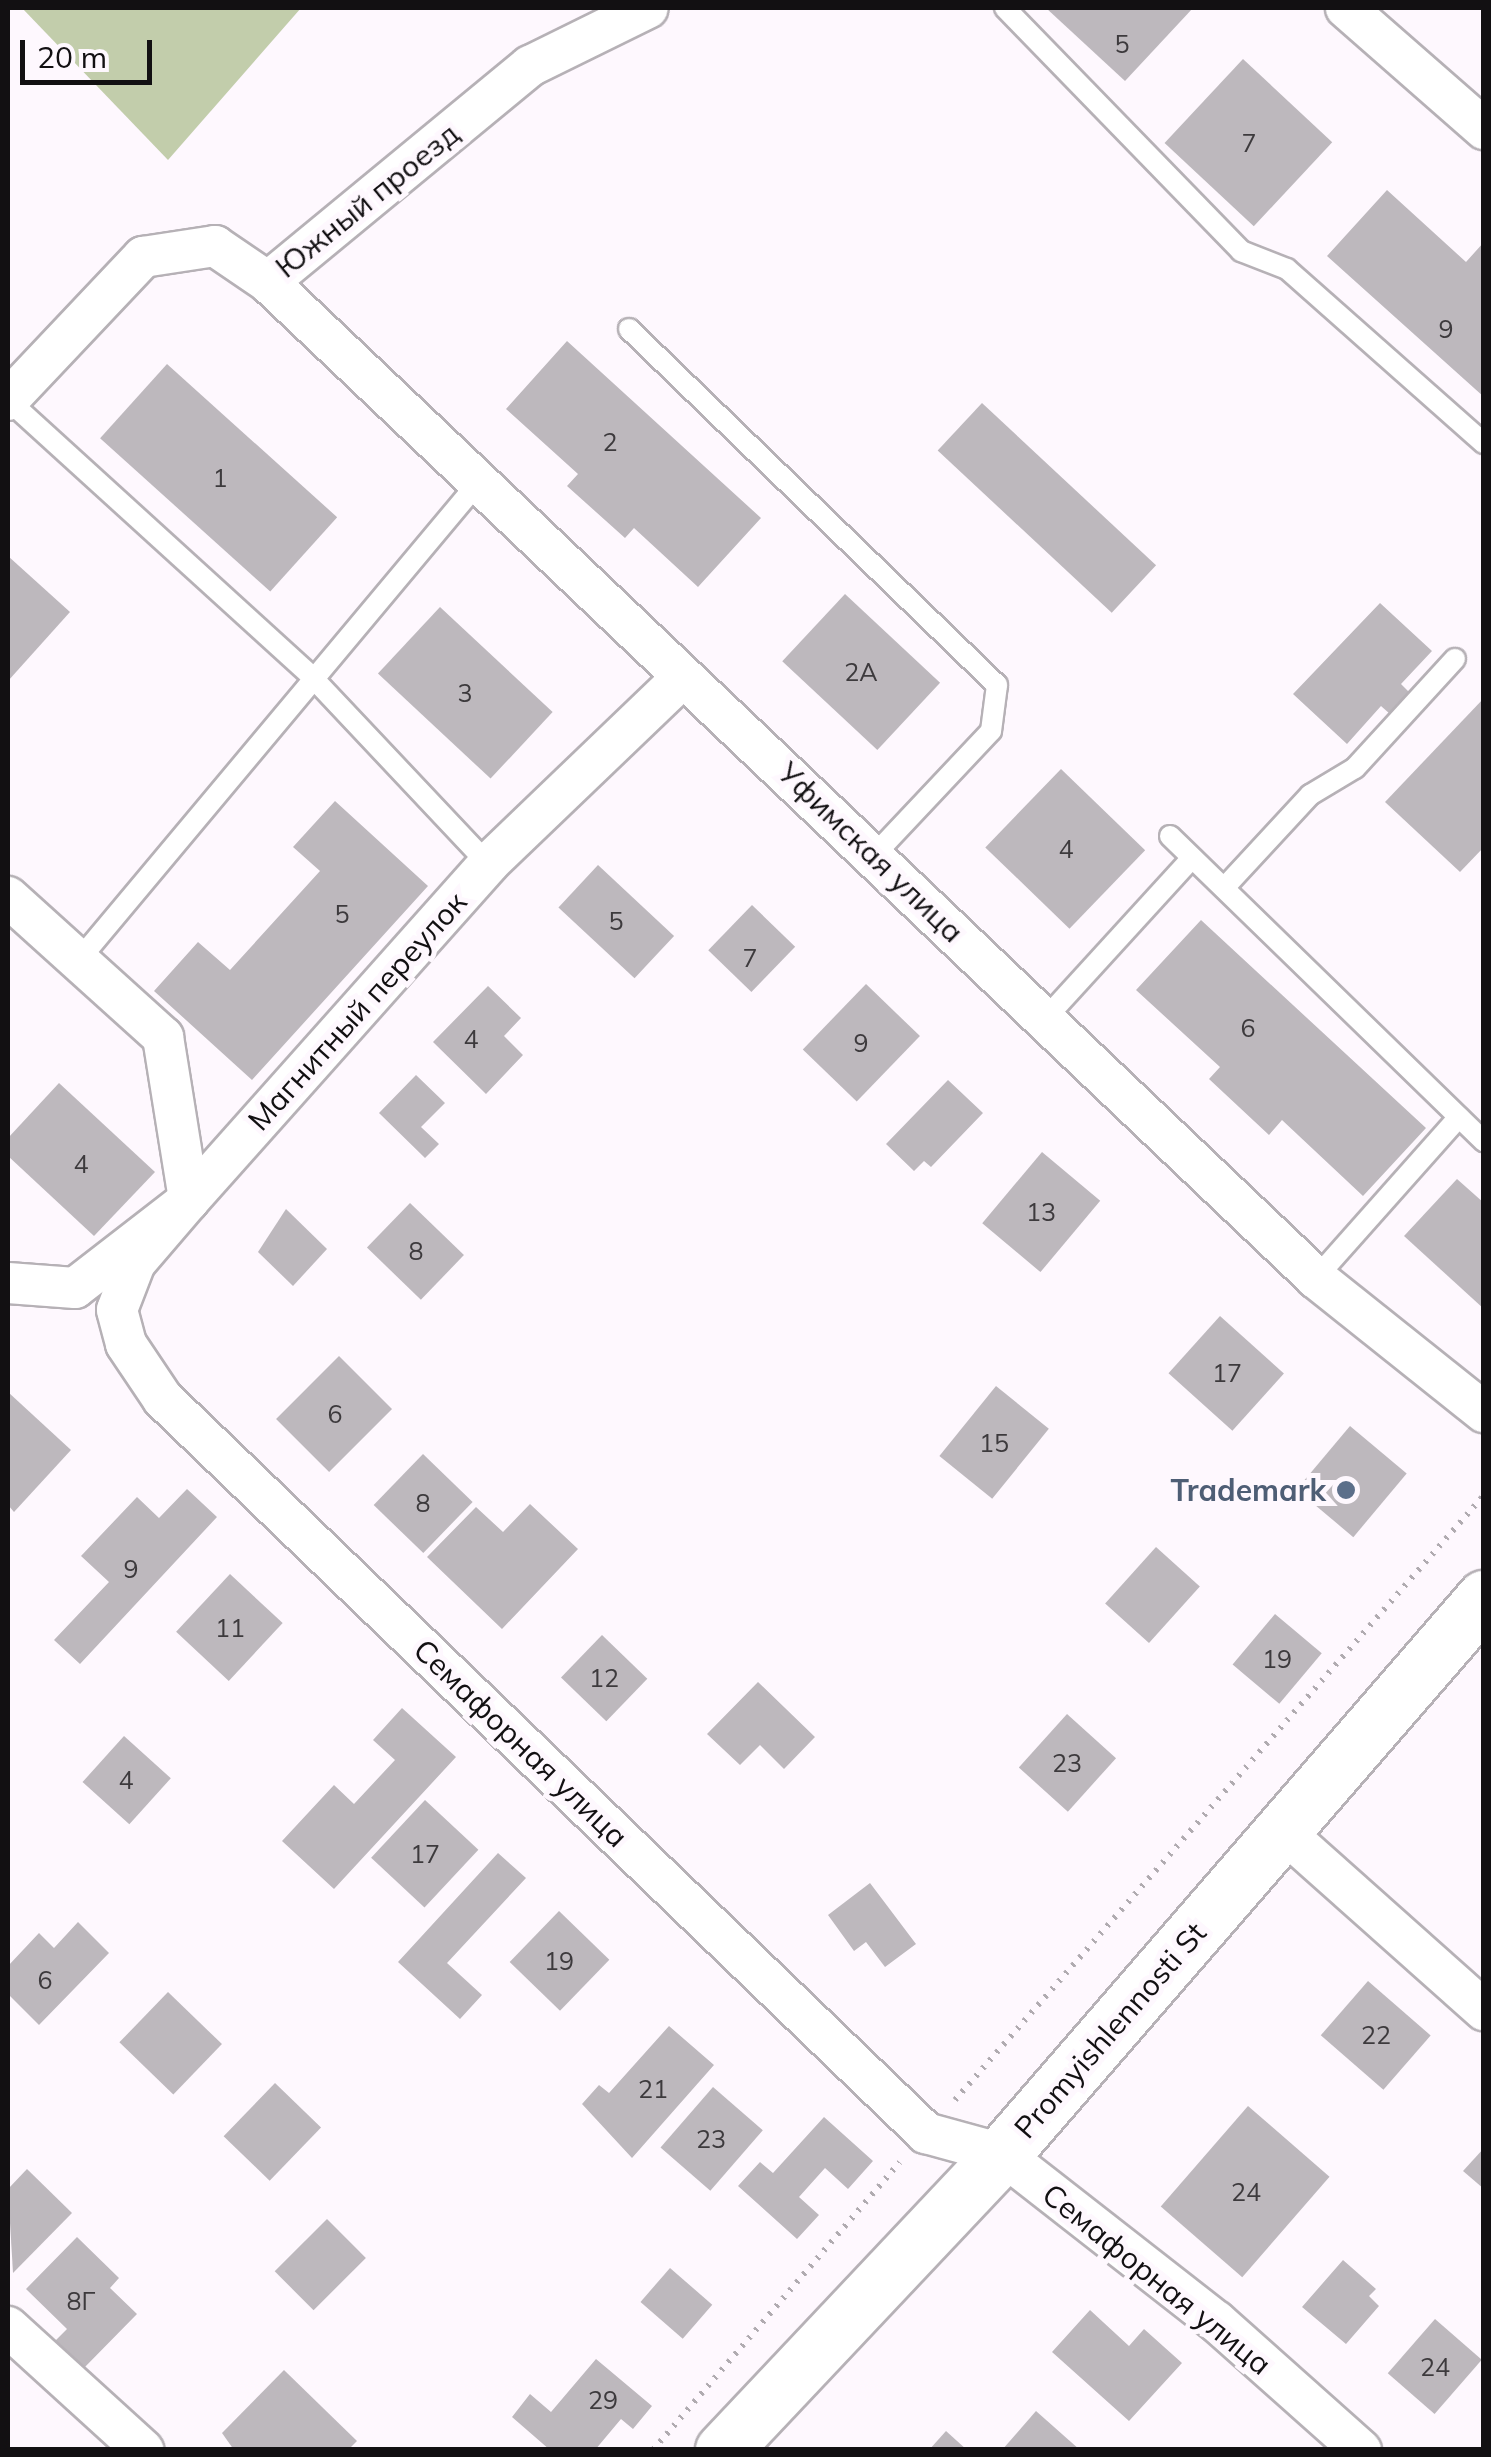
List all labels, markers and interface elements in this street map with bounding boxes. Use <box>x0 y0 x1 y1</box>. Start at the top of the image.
scale bar <box>25 20 158 82</box>
house number: 5 <box>1115 29 1129 59</box>
text: 20 m <box>37 38 107 76</box>
street label: Южный проезд <box>268 115 466 285</box>
house number: 7 <box>1242 128 1256 158</box>
house number: 9 <box>1439 314 1453 344</box>
house number: 2 <box>603 427 617 457</box>
house number: 1 <box>213 463 227 493</box>
house number: 2А <box>844 657 878 687</box>
house number: 3 <box>458 678 472 708</box>
street label: Уфимская улица <box>771 754 971 950</box>
house number: 4 <box>1059 834 1073 864</box>
street label: Магнитный переулок <box>240 884 474 1138</box>
house number: 5 <box>335 899 349 929</box>
house number: 5 <box>609 906 623 936</box>
house number: 7 <box>743 943 757 973</box>
house number: 6 <box>1241 1013 1255 1043</box>
house number: 4 <box>464 1024 478 1054</box>
house number: 9 <box>854 1028 868 1058</box>
house number: 4 <box>74 1149 88 1179</box>
house number: 13 <box>1026 1197 1056 1227</box>
house number: 8 <box>409 1236 423 1266</box>
house number: 17 <box>1212 1358 1242 1388</box>
house number: 6 <box>328 1399 342 1429</box>
house number: 15 <box>979 1428 1009 1458</box>
place label: Trademark <box>1171 1472 1326 1508</box>
marker: Trademark <box>1335 1479 1357 1501</box>
house number: 8 <box>416 1488 430 1518</box>
house number: 9 <box>124 1554 138 1584</box>
house number: 11 <box>215 1613 245 1643</box>
street label: Семафорная улица <box>407 1632 635 1854</box>
house number: 19 <box>1262 1644 1292 1674</box>
house number: 12 <box>589 1663 619 1693</box>
house number: 23 <box>1052 1748 1082 1778</box>
house number: 4 <box>119 1765 133 1795</box>
house number: 17 <box>410 1839 440 1869</box>
street label: Promyishlennosti St <box>1007 1915 1213 2145</box>
house number: 19 <box>544 1946 574 1976</box>
house number: 6 <box>38 1965 52 1995</box>
house number: 22 <box>1361 2020 1391 2050</box>
house number: 21 <box>638 2074 668 2104</box>
house number: 23 <box>696 2124 726 2154</box>
street label: Семафорная улица <box>1036 2176 1278 2382</box>
house number: 24 <box>1231 2177 1261 2207</box>
house number: 8Г <box>67 2286 95 2316</box>
house number: 24 <box>1420 2352 1450 2382</box>
house number: 29 <box>588 2385 618 2415</box>

